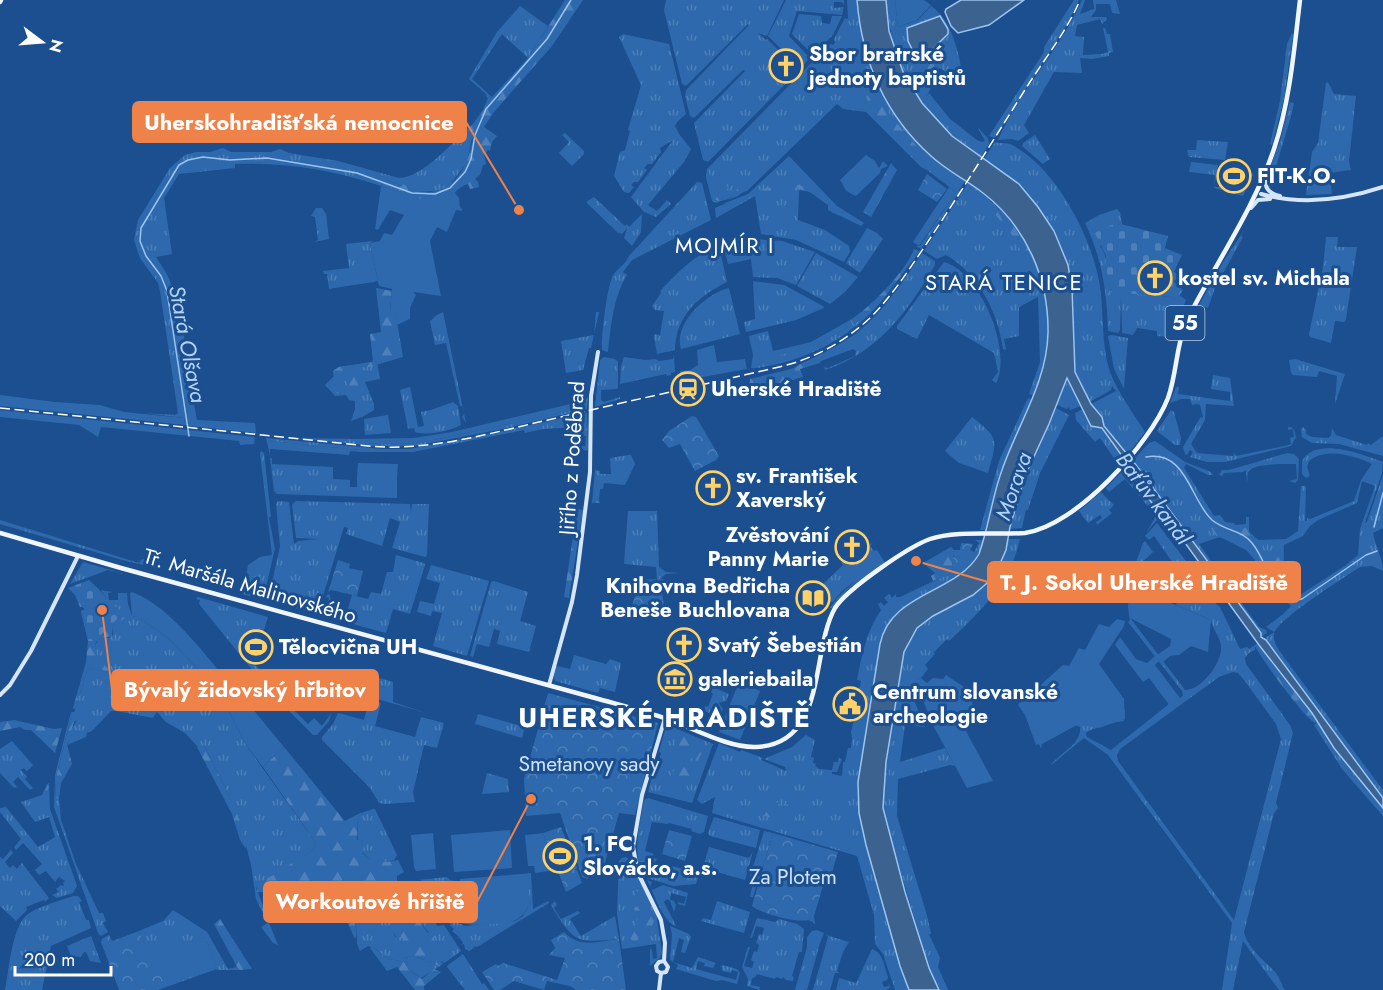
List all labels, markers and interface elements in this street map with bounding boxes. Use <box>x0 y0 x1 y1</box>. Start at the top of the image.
north arrow <box>12 12 72 72</box>
text: N <box>43 37 69 55</box>
place label: Sbor bratrské jednoty baptistů <box>807 39 966 93</box>
church icon: Sbor bratrské jednoty baptistů <box>768 48 804 84</box>
callout: Uherskohradišťská nemocnice <box>133 102 466 142</box>
text: Uherskohradišťská nemocnice <box>144 106 454 138</box>
sports icon: FIT-K.O. <box>1216 158 1252 194</box>
place label: FIT-K.O. <box>1257 161 1337 191</box>
district label: MOJMÍR I <box>675 229 775 261</box>
church icon: kostel sv. Michala <box>1137 260 1173 296</box>
place label: kostel sv. Michala <box>1178 263 1350 293</box>
district label: STARÁ TENICE <box>925 266 1083 298</box>
water label: Stará Olšava <box>161 282 215 406</box>
road number: 55 <box>1166 306 1204 340</box>
station icon: Uherské Hradiště <box>670 371 706 407</box>
place label: Uherské Hradiště <box>711 374 882 404</box>
street label: Jiřího z Poděbrad <box>551 380 592 539</box>
water label: Baťův kanál <box>1109 445 1200 552</box>
water label: Morava <box>986 448 1040 524</box>
place label: sv. František Xaverský <box>736 461 858 515</box>
church icon: sv. František Xaverský <box>695 470 731 506</box>
place label: Zvěstování Panny Marie <box>707 520 830 574</box>
church icon: Zvěstování Panny Marie <box>834 529 870 565</box>
street label: Tř. Maršála Malinovského <box>140 541 360 631</box>
callout: T. J. Sokol Uherské Hradiště <box>988 562 1300 602</box>
text: T. J. Sokol Uherské Hradiště <box>1000 566 1288 598</box>
place label: Knihovna Bedřicha Beneše Buchlovana <box>600 571 790 625</box>
library icon: Knihovna Bedřicha Beneše Buchlovana <box>795 580 831 616</box>
church icon: Svatý Šebestián <box>666 627 702 663</box>
sports icon: Tělocvična UH <box>238 629 274 665</box>
place label: Svatý Šebestián <box>707 630 862 660</box>
place label: Tělocvična UH <box>279 632 417 662</box>
museum icon: galeriebaila <box>657 661 693 697</box>
place label: galeriebaila <box>698 664 813 694</box>
callout: Bývalý židovský hřbitov <box>112 670 378 710</box>
text: Bývalý židovský hřbitov <box>124 673 367 705</box>
place label: Centrum slovanské archeologie <box>873 677 1058 731</box>
public building icon: Centrum slovanské archeologie <box>832 686 868 722</box>
district label: UHERSKÉ HRADIŠTĚ <box>518 698 812 737</box>
park label: Smetanovy sady <box>518 749 660 779</box>
place label: 1. FC Slovácko, a.s. <box>583 829 717 883</box>
sports icon: 1. FC Slovácko, a.s. <box>542 838 578 874</box>
park label: Za Plotem <box>749 862 837 892</box>
callout: Workoutové hřiště <box>264 882 477 922</box>
text: Workoutové hřiště <box>275 885 465 917</box>
scale bar <box>15 939 111 977</box>
text: 200 m <box>24 947 75 973</box>

